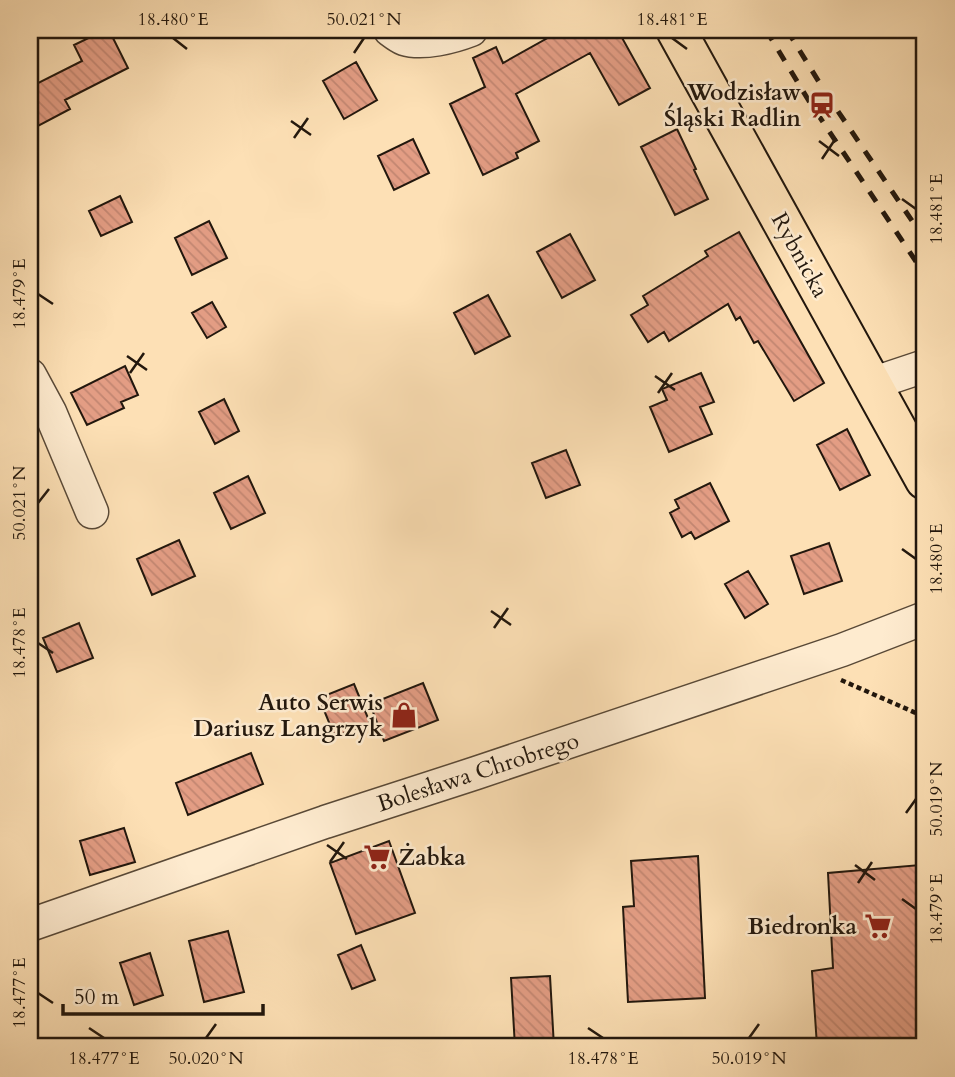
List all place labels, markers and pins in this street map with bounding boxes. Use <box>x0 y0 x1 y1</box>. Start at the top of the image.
place label: Wodzisław Śląski Radlin <box>664 77 802 134</box>
station icon: Wodzisław Śląski Radlin <box>807 90 837 120</box>
place label: Auto Serwis Dariusz Langrzyk <box>193 687 384 744</box>
shop icon: Auto Serwis Dariusz Langrzyk <box>389 700 419 730</box>
supermarket icon: Żabka <box>362 842 392 872</box>
place label: Żabka <box>398 842 466 873</box>
place label: Biedronka <box>748 911 858 942</box>
supermarket icon: Biedronka <box>863 911 893 941</box>

